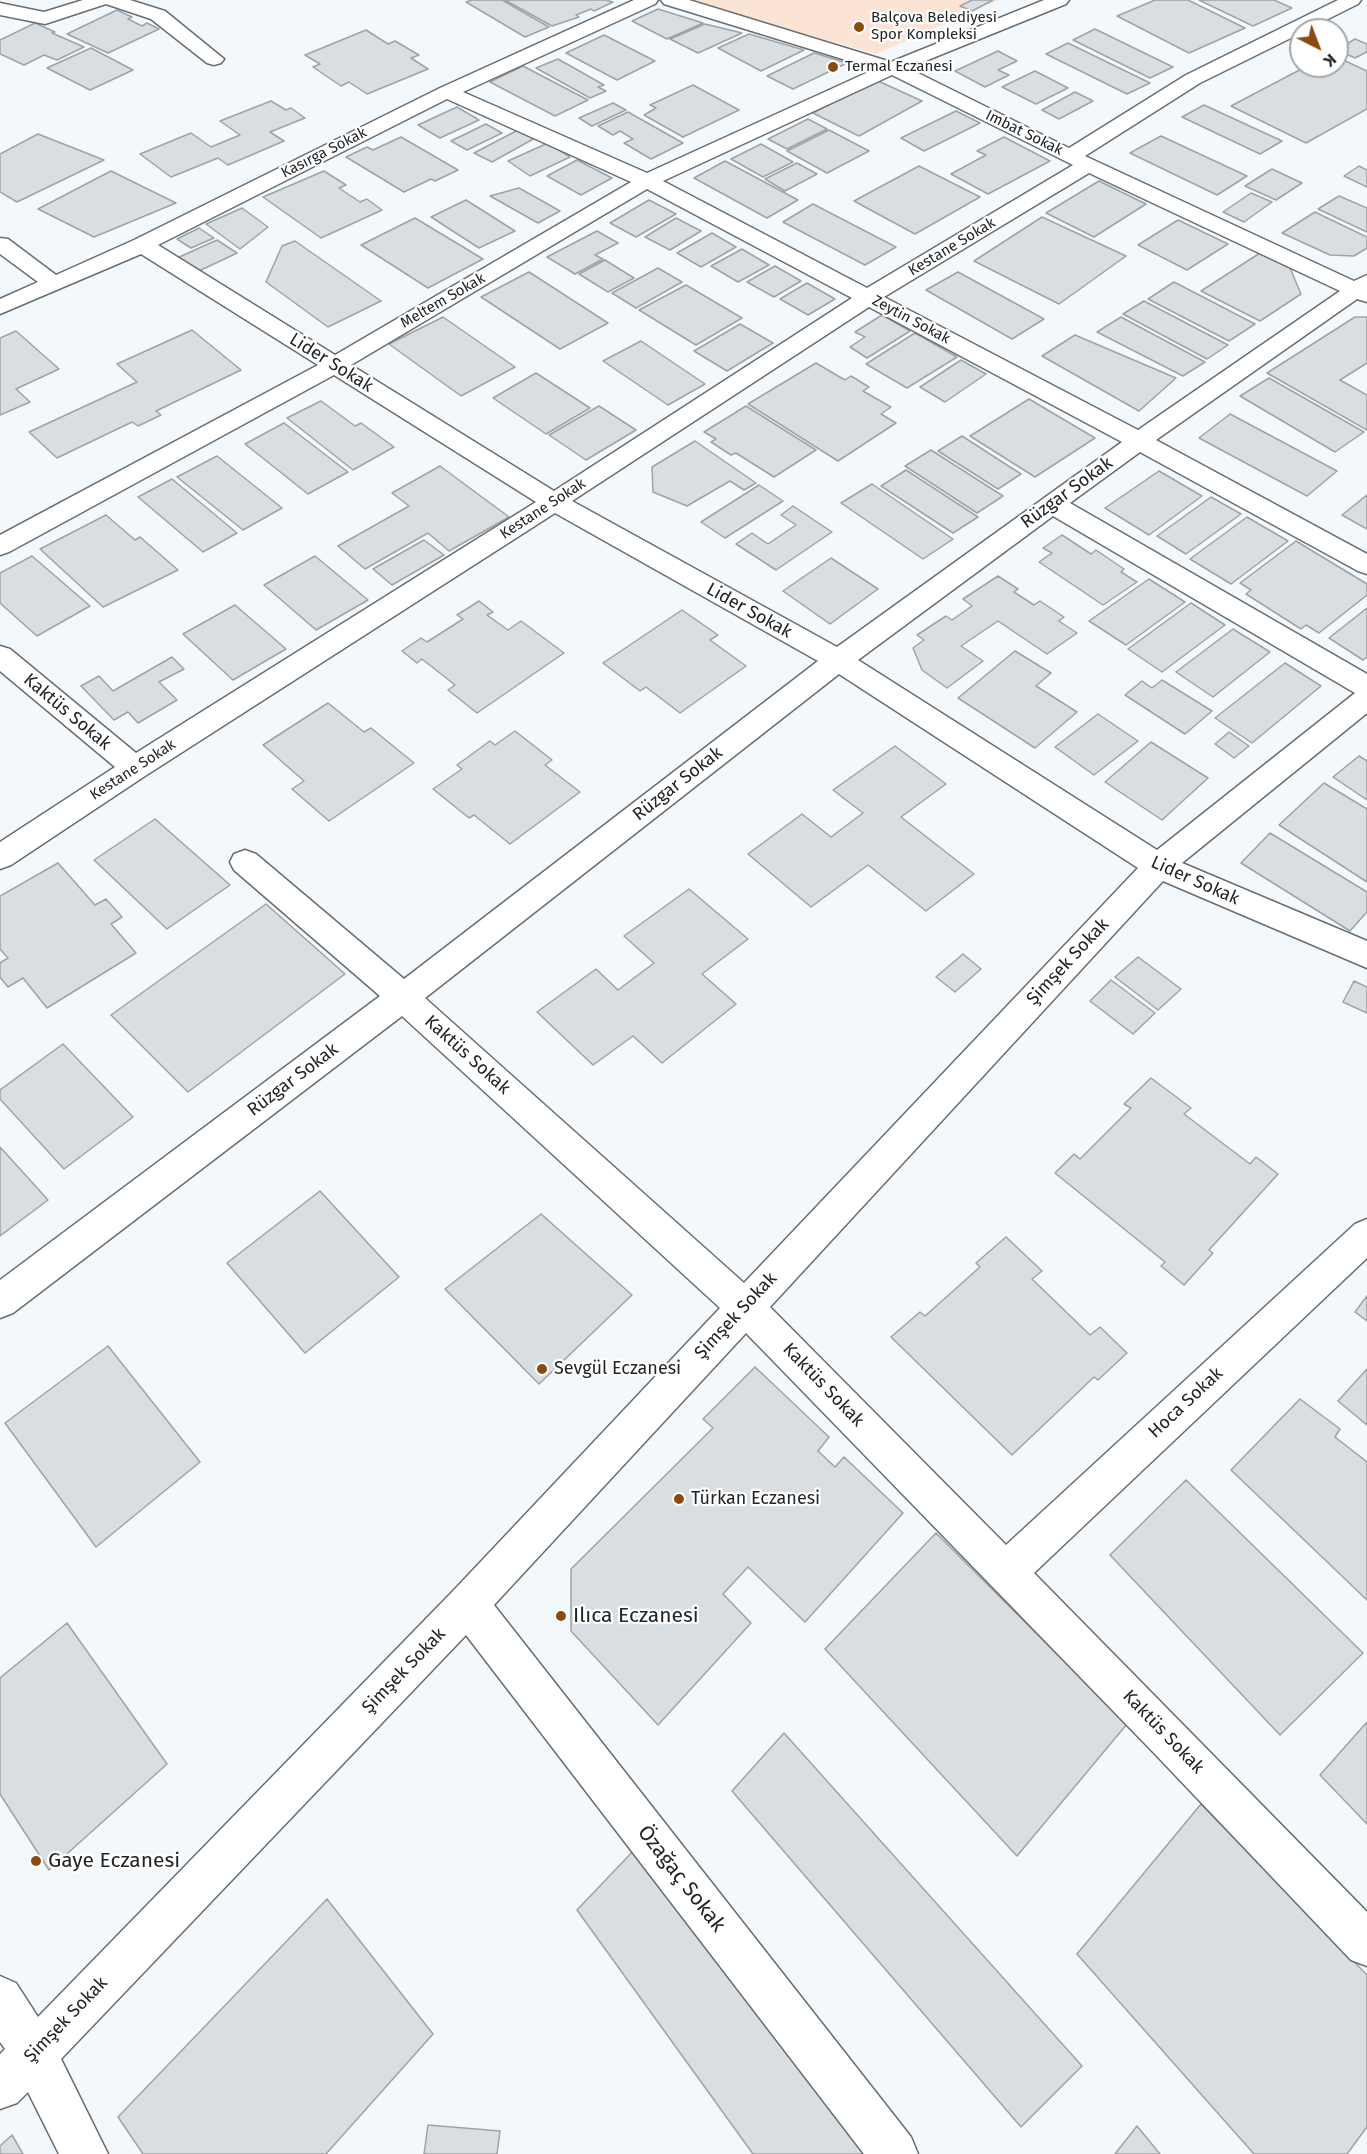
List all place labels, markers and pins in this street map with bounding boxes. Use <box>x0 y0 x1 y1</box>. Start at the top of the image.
place label: Balçova Belediyesi Spor Kompleksi <box>871 9 997 44</box>
marker: Balçova Belediyesi Spor Kompleksi <box>852 20 866 34</box>
place label: Termal Eczanesi <box>845 58 953 76</box>
marker: Termal Eczanesi <box>826 60 840 74</box>
place label: Sevgül Eczanesi <box>554 1358 681 1380</box>
marker: Sevgül Eczanesi <box>535 1362 549 1376</box>
place label: Türkan Eczanesi <box>691 1488 820 1510</box>
marker: Türkan Eczanesi <box>672 1492 686 1506</box>
place label: Ilıca Eczanesi <box>573 1603 699 1629</box>
marker: Ilıca Eczanesi <box>554 1609 568 1623</box>
place label: Gaye Eczanesi <box>48 1848 180 1874</box>
marker: Gaye Eczanesi <box>29 1854 43 1868</box>

